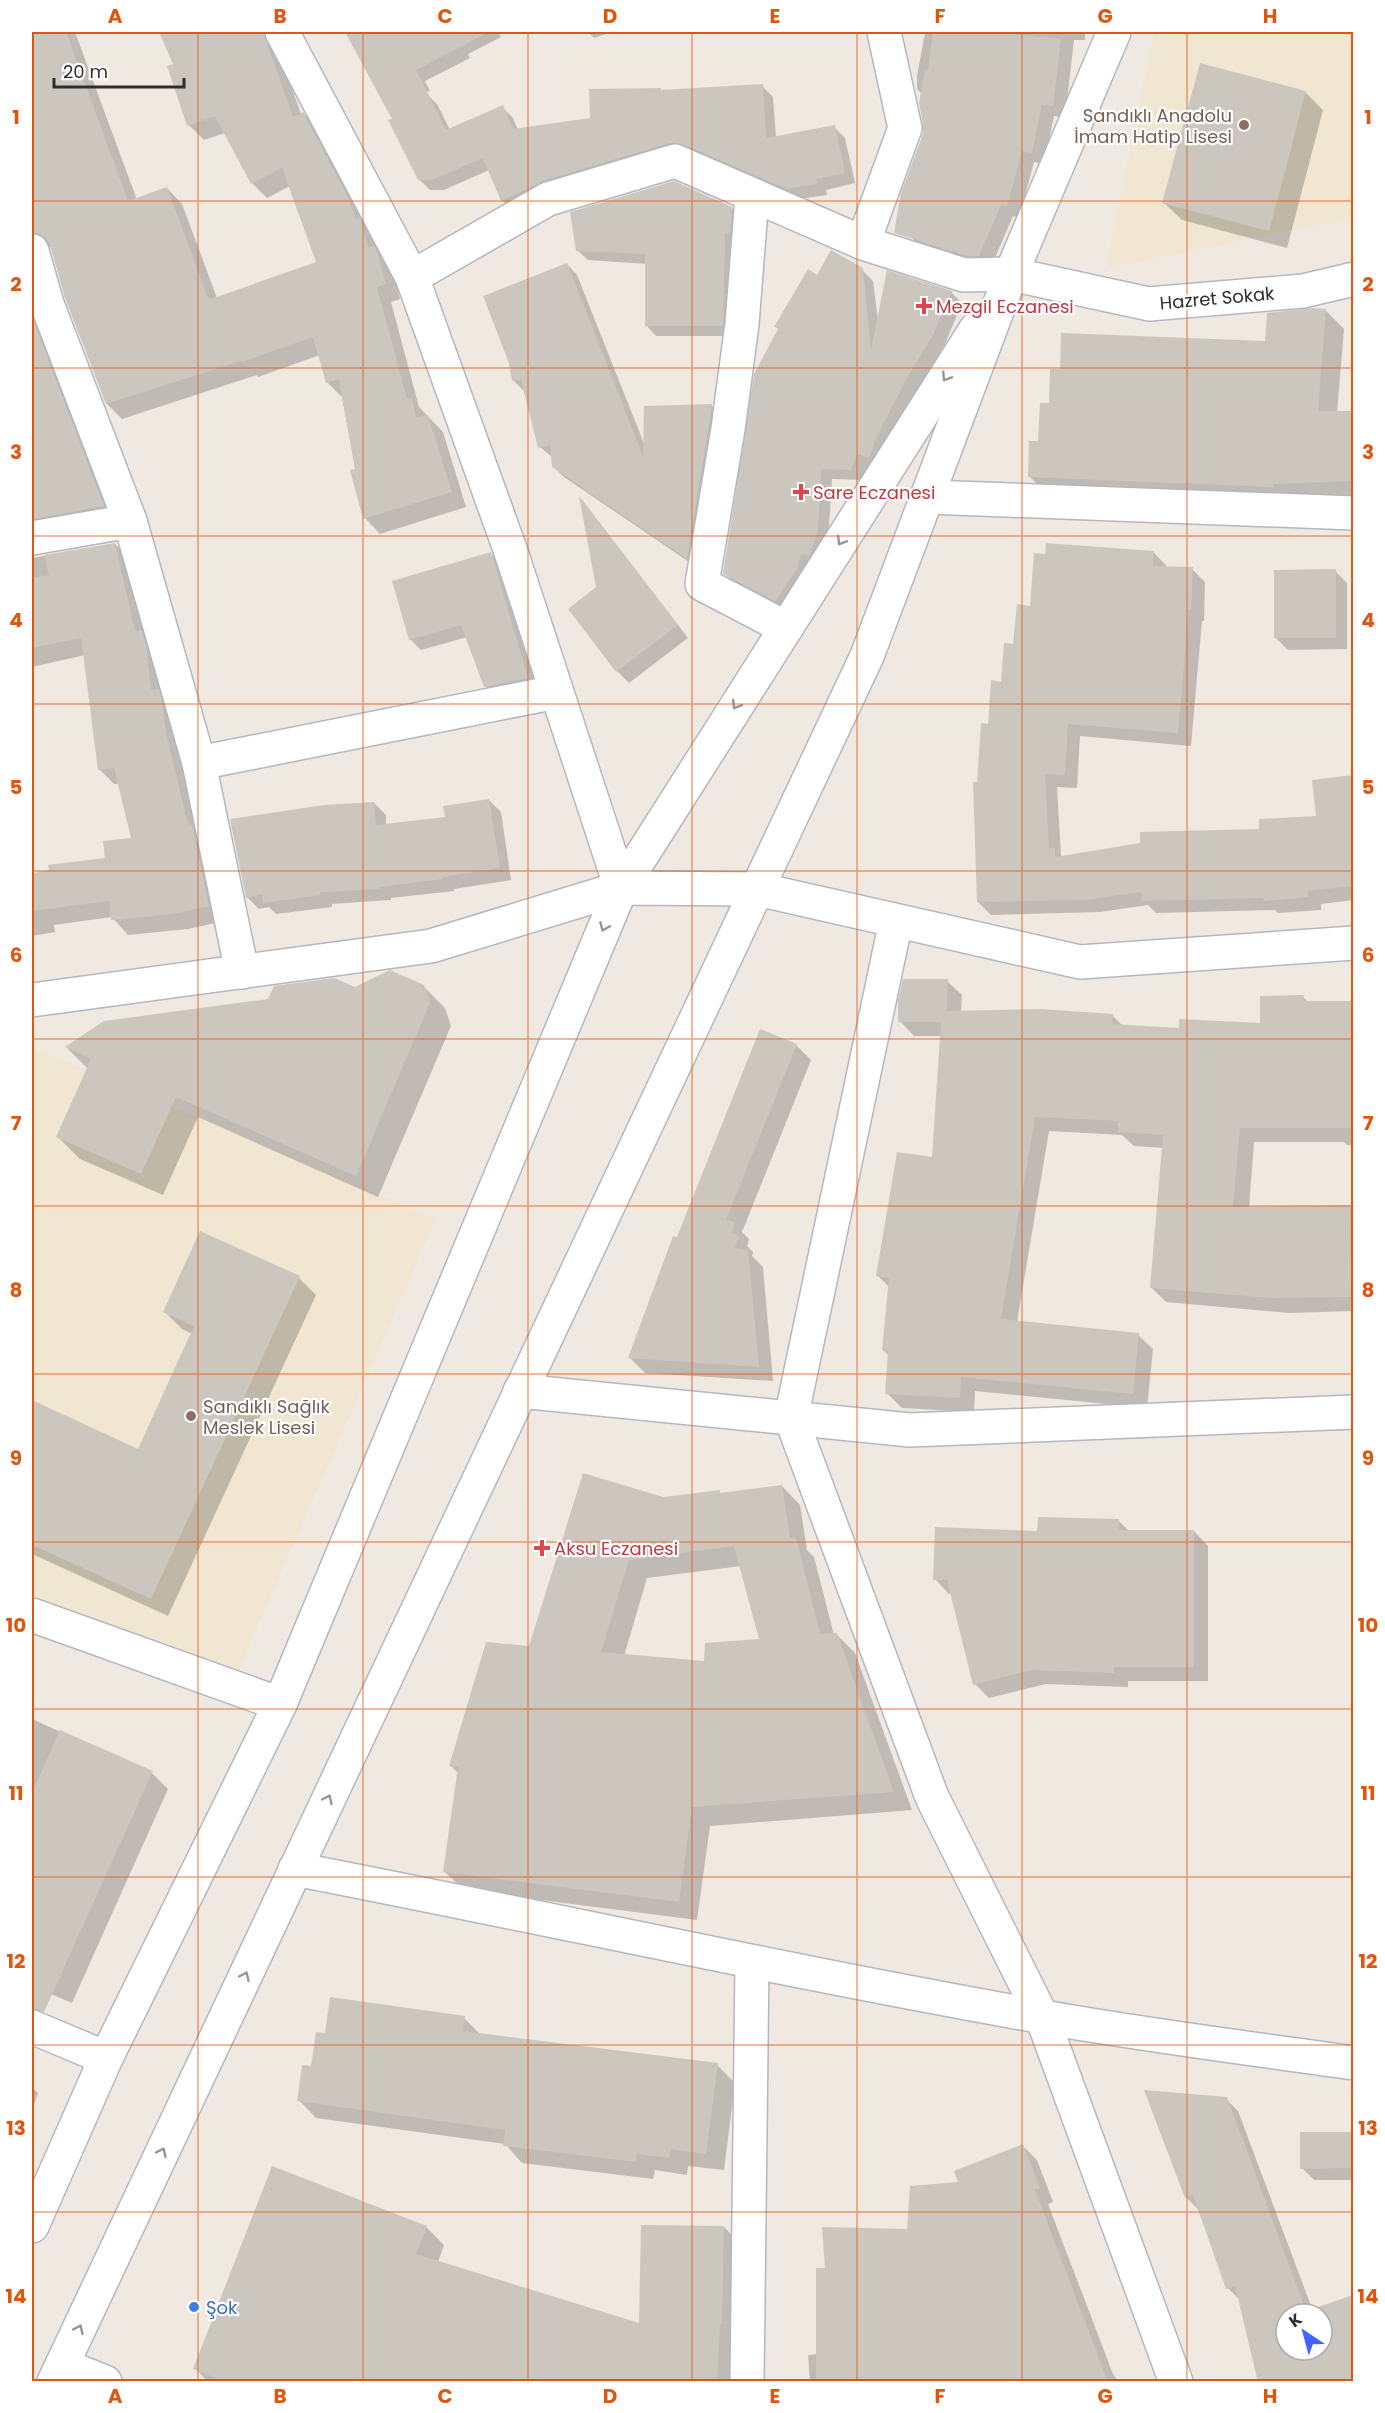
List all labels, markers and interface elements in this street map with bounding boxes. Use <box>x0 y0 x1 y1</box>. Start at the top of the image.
text: A <box>108 2 123 30</box>
text: B <box>273 2 287 30</box>
text: C <box>437 2 453 30</box>
text: D <box>603 2 617 30</box>
text: E <box>770 2 780 30</box>
text: F <box>935 2 946 30</box>
text: G <box>1097 2 1113 30</box>
text: H <box>1263 2 1277 30</box>
scale bar <box>54 51 184 89</box>
text: 20 m <box>63 59 108 84</box>
text: 1 <box>12 103 20 131</box>
place label: Sandıklı Anadolu İmam Hatip Lisesi <box>1074 103 1232 149</box>
text: 1 <box>1364 103 1372 131</box>
marker: Sandıklı Anadolu İmam Hatip Lisesi <box>1237 118 1251 132</box>
text: 2 <box>10 270 22 298</box>
text: 2 <box>1362 270 1374 298</box>
street label: Hazret Sokak <box>1159 280 1276 315</box>
place label: Mezgil Eczanesi <box>936 294 1074 319</box>
marker: Mezgil Eczanesi <box>917 299 931 313</box>
one-way arrow <box>942 370 953 381</box>
text: 3 <box>10 438 22 466</box>
text: 3 <box>1362 438 1374 466</box>
place label: Sare Eczanesi <box>813 480 935 505</box>
marker: Sare Eczanesi <box>794 485 808 499</box>
one-way arrow <box>837 534 848 545</box>
text: 4 <box>9 606 23 634</box>
text: 4 <box>1361 606 1375 634</box>
one-way arrow <box>733 699 744 710</box>
text: 5 <box>10 773 23 801</box>
text: 5 <box>1362 773 1375 801</box>
one-way arrow <box>599 920 611 931</box>
text: 6 <box>10 941 22 969</box>
text: 6 <box>1362 941 1374 969</box>
text: 7 <box>11 1109 22 1137</box>
text: 7 <box>1363 1109 1374 1137</box>
text: 8 <box>10 1276 22 1304</box>
text: 8 <box>1362 1276 1374 1304</box>
place label: Sandıklı Sağlık Meslek Lisesi <box>203 1394 331 1440</box>
marker: Sandıklı Sağlık Meslek Lisesi <box>184 1409 198 1423</box>
text: 9 <box>10 1444 22 1472</box>
text: 9 <box>1362 1444 1374 1472</box>
place label: Aksu Eczanesi <box>554 1536 678 1561</box>
marker: Aksu Eczanesi <box>535 1541 549 1555</box>
text: 10 <box>6 1611 26 1639</box>
text: 10 <box>1358 1611 1378 1639</box>
text: 11 <box>8 1779 24 1807</box>
text: 11 <box>1360 1779 1376 1807</box>
one-way arrow <box>320 1795 332 1806</box>
text: 12 <box>7 1947 25 1975</box>
text: 12 <box>1359 1947 1377 1975</box>
one-way arrow <box>237 1971 249 1982</box>
text: 13 <box>6 2114 26 2142</box>
text: 13 <box>1358 2114 1378 2142</box>
one-way arrow <box>154 2148 166 2159</box>
text: 14 <box>5 2282 27 2310</box>
text: 14 <box>1357 2282 1379 2310</box>
place label: Şok <box>206 2295 238 2320</box>
marker: Şok <box>187 2300 201 2314</box>
north arrow <box>1274 2302 1334 2362</box>
text: K <box>1284 2308 1307 2333</box>
one-way arrow <box>71 2324 83 2335</box>
text: A <box>108 2382 123 2410</box>
text: B <box>273 2382 287 2410</box>
text: C <box>437 2382 453 2410</box>
text: D <box>603 2382 617 2410</box>
text: E <box>770 2382 780 2410</box>
text: F <box>935 2382 946 2410</box>
text: G <box>1097 2382 1113 2410</box>
text: H <box>1263 2382 1277 2410</box>

